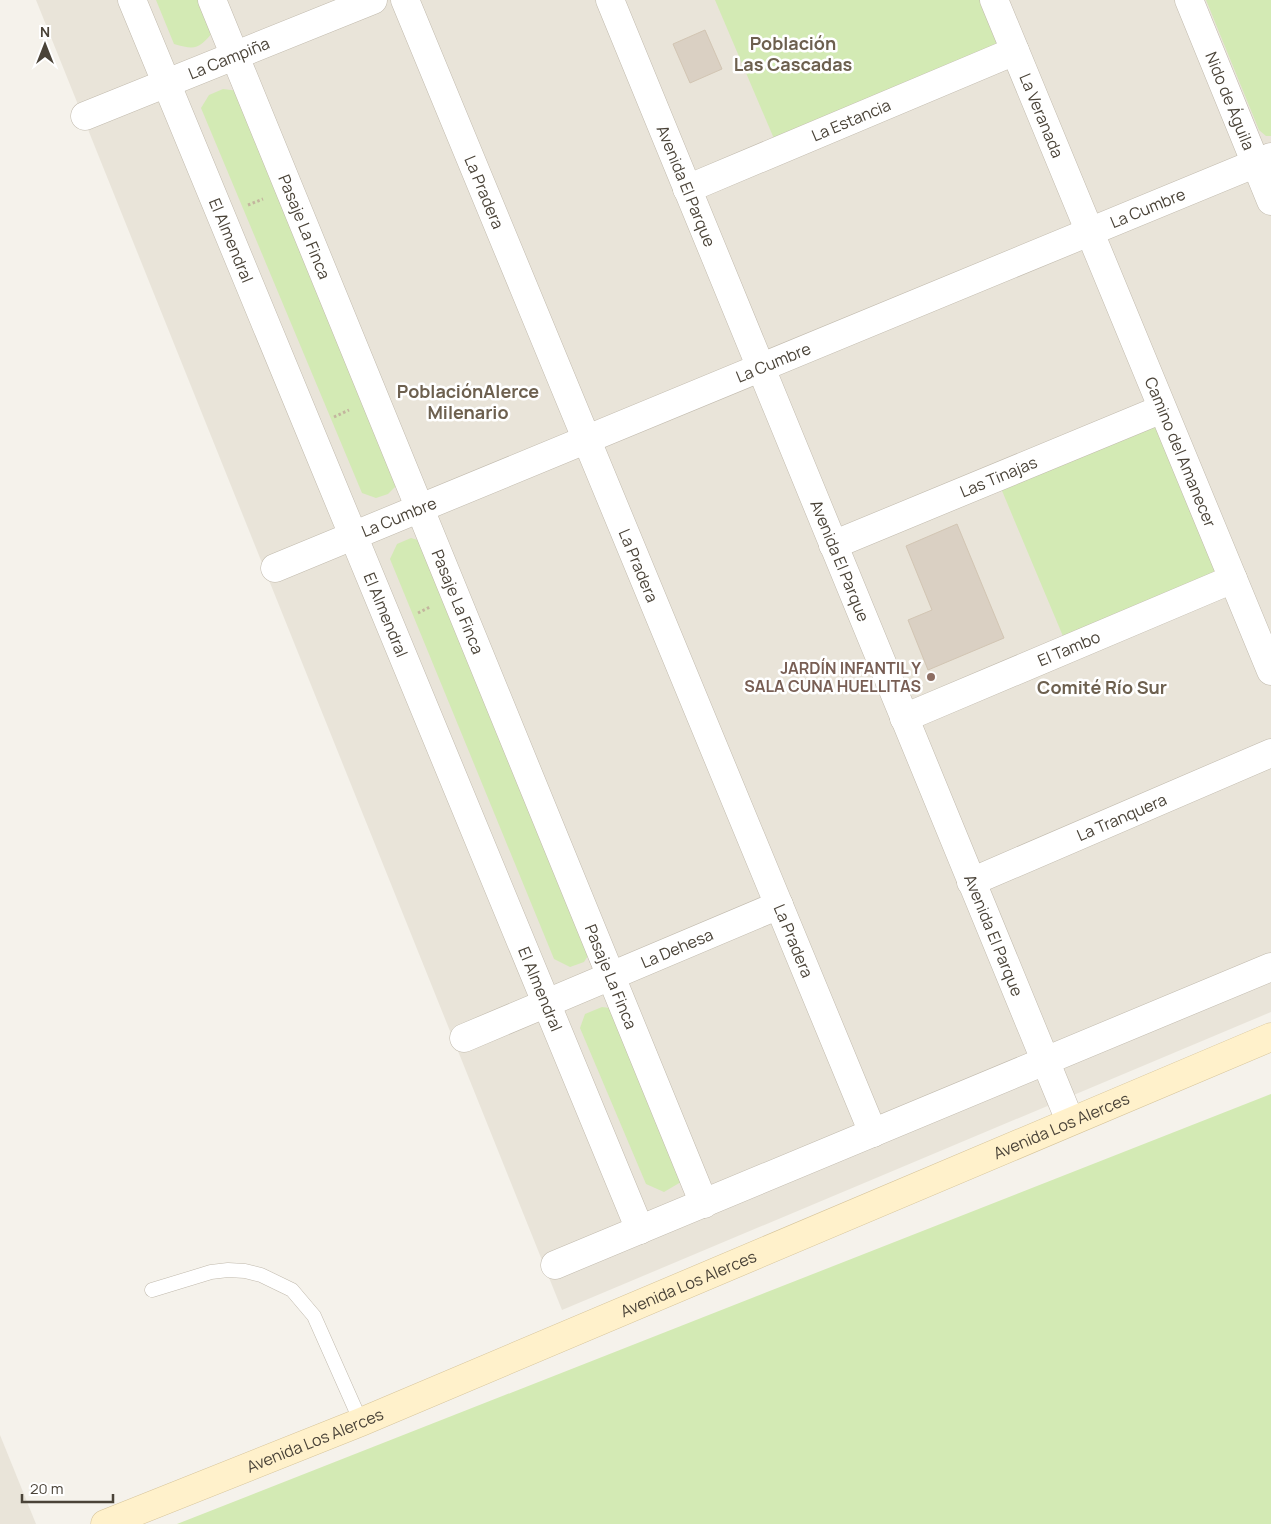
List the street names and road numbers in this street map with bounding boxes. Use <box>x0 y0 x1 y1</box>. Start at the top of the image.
street label: La Campiña <box>185 32 273 84</box>
street label: Nido de Águila <box>1200 48 1260 153</box>
street label: La Veranada <box>1014 70 1069 161</box>
street label: La Estancia <box>808 94 894 146</box>
street label: Avenida El Parque <box>652 122 721 250</box>
street label: La Pradera <box>459 152 509 232</box>
street label: Pasaje La Finca <box>273 171 336 282</box>
street label: La Cumbre <box>1107 183 1188 233</box>
street label: El Almendral <box>204 195 259 286</box>
street label: La Cumbre <box>732 337 814 388</box>
street label: Camino del Amanecer <box>1140 373 1222 531</box>
street label: Las Tinajas <box>956 451 1040 502</box>
street label: La Cumbre <box>358 492 440 542</box>
street label: Avenida El Parque <box>805 496 875 625</box>
street label: La Pradera <box>614 526 664 606</box>
street label: Pasaje La Finca <box>427 546 489 657</box>
street label: El Almendral <box>359 569 413 660</box>
street label: El Tambo <box>1034 625 1104 671</box>
street label: La Tranquera <box>1073 788 1170 846</box>
street label: Avenida El Parque <box>959 871 1029 999</box>
street label: La Pradera <box>769 901 819 981</box>
street label: Pasaje La Finca <box>580 921 642 1032</box>
street label: La Dehesa <box>637 923 716 973</box>
street label: El Almendral <box>513 943 568 1035</box>
street label: Avenida Los Alerces <box>990 1087 1133 1164</box>
street label: Avenida Los Alerces <box>617 1245 760 1322</box>
street label: Avenida Los Alerces <box>243 1403 387 1478</box>

